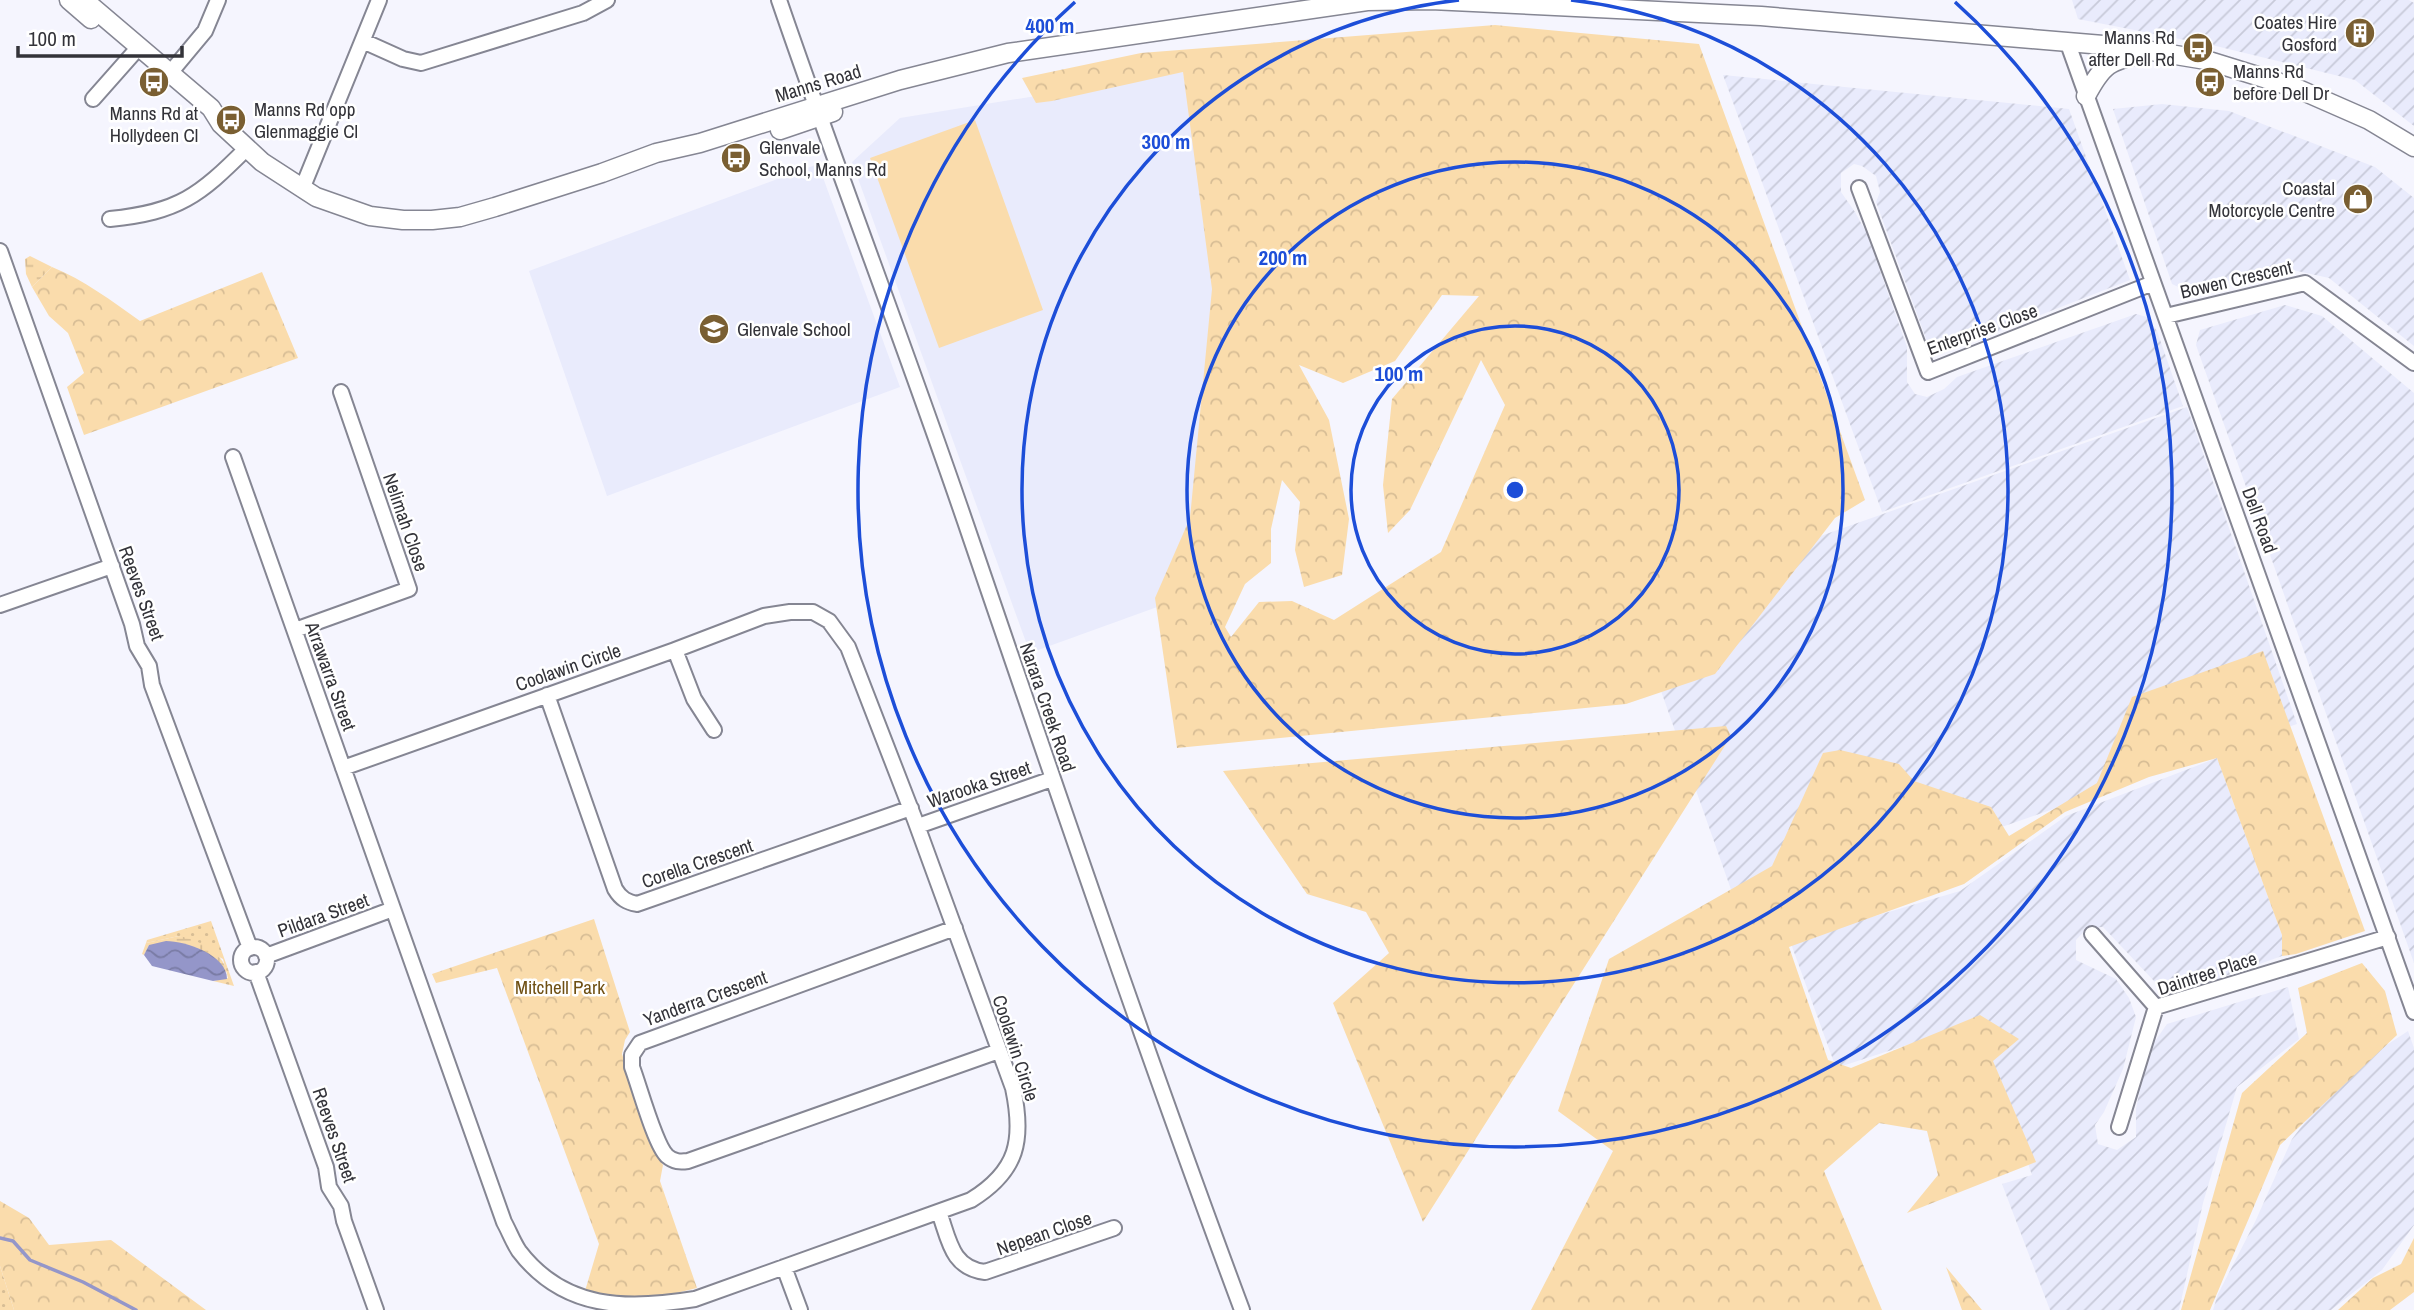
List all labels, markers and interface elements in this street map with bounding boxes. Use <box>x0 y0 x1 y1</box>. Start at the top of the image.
place label: Coates Hire Gosford <box>2254 9 2337 57</box>
text: 400 m <box>1026 11 1074 40</box>
scale bar <box>18 14 182 58</box>
building icon: Coates Hire Gosford <box>2343 16 2377 50</box>
text: 100 m <box>28 24 76 53</box>
place label: Manns Rd after Dell Rd <box>2088 24 2175 72</box>
bus stop icon: Manns Rd after Dell Rd <box>2181 31 2215 65</box>
street label: Manns Road <box>772 58 864 108</box>
place label: Manns Rd before Dell Dr <box>2233 58 2330 106</box>
bus stop icon: Manns Rd at Hollydeen Cl <box>137 65 171 99</box>
bus stop icon: Manns Rd before Dell Dr <box>2193 65 2227 99</box>
place label: Manns Rd opp Glenmaggie Cl <box>254 96 358 144</box>
place label: Manns Rd at Hollydeen Cl <box>110 100 199 148</box>
bus stop icon: Manns Rd opp Glenmaggie Cl <box>214 103 248 137</box>
text: 300 m <box>1142 127 1190 156</box>
place label: Glenvale School, Manns Rd <box>759 134 886 182</box>
bus stop icon: Glenvale School, Manns Rd <box>719 141 753 175</box>
place label: Coastal Motorcycle Centre <box>2209 175 2335 223</box>
shop icon: Coastal Motorcycle Centre <box>2341 182 2375 216</box>
text: 200 m <box>1259 243 1307 272</box>
street label: Bowen Crescent <box>2177 253 2295 305</box>
street label: Enterprise Close <box>1923 297 2041 361</box>
school or university icon: Glenvale School <box>697 312 731 346</box>
place label: Glenvale School <box>737 316 850 342</box>
text: 100 m <box>1375 359 1423 388</box>
street label: Nelimah Close <box>377 469 435 575</box>
centre of rings <box>1503 478 1527 502</box>
street label: Dell Road <box>2236 483 2284 557</box>
street label: Reeves Street <box>113 542 171 644</box>
street label: Arrawarra Street <box>299 617 363 735</box>
street label: Coolawin Circle <box>512 637 624 697</box>
street label: Narara Creek Road <box>1014 639 1082 775</box>
street label: Warooka Street <box>924 754 1035 814</box>
street label: Corella Crescent <box>638 832 757 894</box>
street label: Pildara Street <box>274 886 373 944</box>
street label: Daintree Place <box>2154 945 2260 1001</box>
street label: Yanderra Crescent <box>640 963 771 1032</box>
park label: Mitchell Park <box>515 974 605 1000</box>
street label: Coolawin Circle <box>987 992 1045 1104</box>
street label: Reeves Street <box>307 1084 364 1187</box>
street label: Nepean Close <box>993 1205 1095 1261</box>

